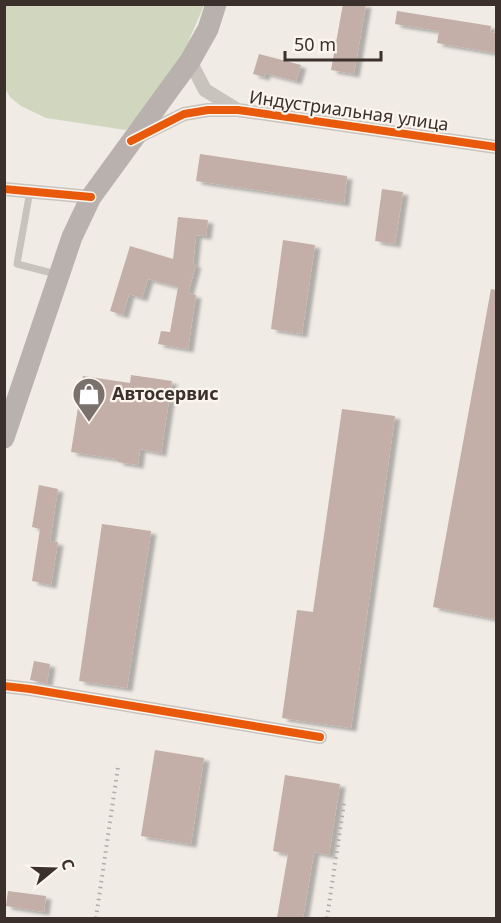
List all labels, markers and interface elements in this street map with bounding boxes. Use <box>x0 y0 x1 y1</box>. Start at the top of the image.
scale bar <box>285 24 381 62</box>
text: 50 m <box>294 32 336 56</box>
street label: Индустриальная улица <box>248 84 450 136</box>
shop icon: Автосервис <box>71 376 107 423</box>
place label: Автосервис <box>112 381 219 405</box>
north arrow <box>24 839 84 899</box>
text: С <box>56 856 80 873</box>

